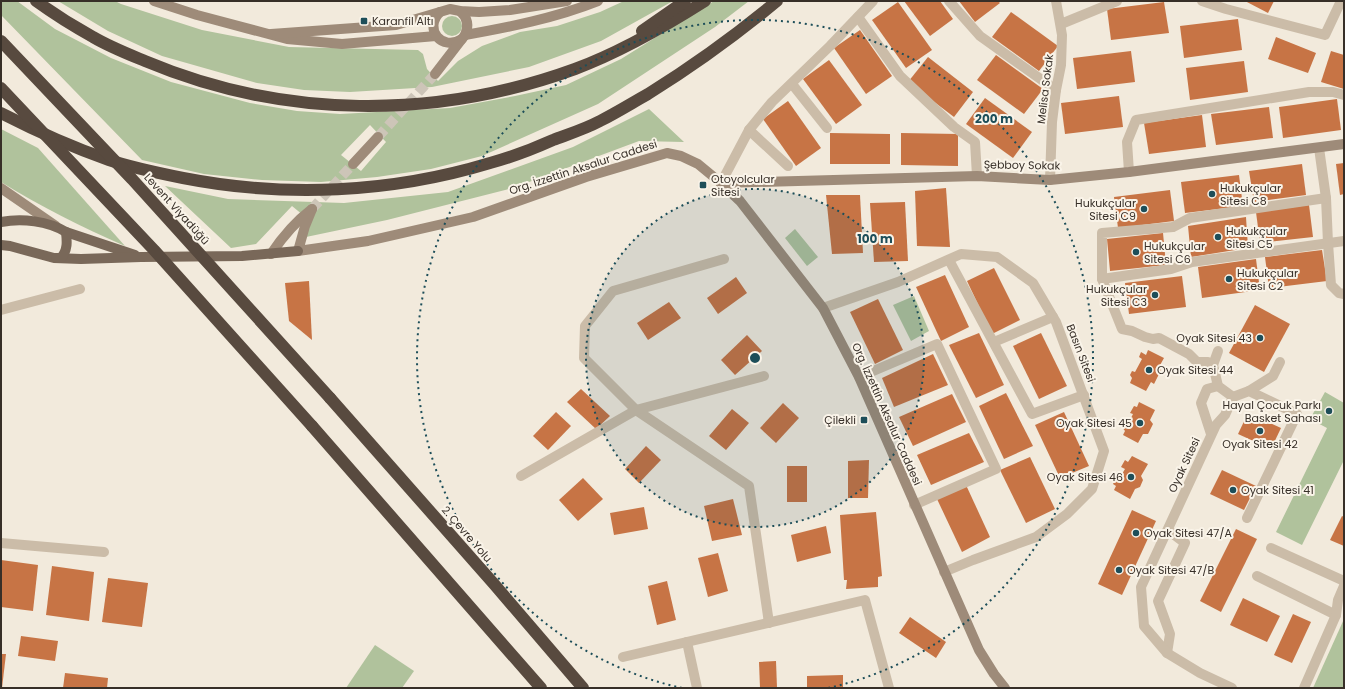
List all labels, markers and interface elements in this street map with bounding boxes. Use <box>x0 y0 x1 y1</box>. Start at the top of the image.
place label: Karanfil Altı <box>372 13 433 29</box>
marker: Karanfil Altı <box>359 16 369 26</box>
street label: Melisa Sokak <box>1033 53 1057 125</box>
text: 200 m <box>975 110 1013 127</box>
street label: Org. İzzettin Aksalur Caddesi <box>507 135 659 199</box>
street label: Şebboy Sokak <box>984 156 1061 174</box>
street label: Levent Viyadüğü <box>141 170 213 248</box>
place label: Otoyolcular Sitesi <box>711 171 775 200</box>
marker: Otoyolcular Sitesi <box>698 180 708 190</box>
place label: Hukukçular Sitesi C8 <box>1220 180 1281 209</box>
marker: Hukukçular Sitesi C8 <box>1207 189 1217 199</box>
place label: Hukukçular Sitesi C9 <box>1075 195 1136 224</box>
marker: Hukukçular Sitesi C9 <box>1139 204 1149 214</box>
place label: Hukukçular Sitesi C5 <box>1226 223 1287 252</box>
text: 100 m <box>857 230 893 247</box>
marker: Hukukçular Sitesi C5 <box>1213 232 1223 242</box>
place label: Hukukçular Sitesi C6 <box>1144 238 1205 267</box>
marker: Hukukçular Sitesi C6 <box>1131 247 1141 257</box>
place label: Hukukçular Sitesi C2 <box>1237 265 1298 294</box>
marker: Hukukçular Sitesi C2 <box>1224 274 1234 284</box>
place label: Hukukçular Sitesi C3 <box>1086 281 1147 310</box>
marker: Hukukçular Sitesi C3 <box>1150 290 1160 300</box>
street label: Basın Sitesi <box>1063 322 1100 385</box>
place label: Oyak Sitesi 43 <box>1176 330 1252 346</box>
marker: Oyak Sitesi 43 <box>1255 333 1265 343</box>
street label: Org. İzzettin Aksalur Caddesi <box>848 340 926 488</box>
centre of rings <box>748 351 762 365</box>
place label: Oyak Sitesi 44 <box>1157 362 1233 378</box>
marker: Oyak Sitesi 44 <box>1144 365 1154 375</box>
place label: Hayal Çocuk Parkı Basket Sahası <box>1223 397 1321 426</box>
marker: Hayal Çocuk Parkı Basket Sahası <box>1324 406 1334 416</box>
place label: Çilekli <box>824 412 856 428</box>
marker: Çilekli <box>859 415 869 425</box>
place label: Oyak Sitesi 45 <box>1056 415 1132 431</box>
marker: Oyak Sitesi 45 <box>1135 418 1145 428</box>
marker: Oyak Sitesi 42 <box>1255 426 1265 436</box>
street label: Oyak Sitesi <box>1164 434 1204 495</box>
place label: Oyak Sitesi 42 <box>1222 436 1298 452</box>
place label: Oyak Sitesi 46 <box>1047 469 1123 485</box>
marker: Oyak Sitesi 46 <box>1126 472 1136 482</box>
place label: Oyak Sitesi 41 <box>1241 482 1314 498</box>
marker: Oyak Sitesi 41 <box>1228 485 1238 495</box>
street label: 2. Çevre Yolu <box>438 502 496 566</box>
place label: Oyak Sitesi 47/A <box>1144 525 1232 541</box>
marker: Oyak Sitesi 47/A <box>1131 528 1141 538</box>
place label: Oyak Sitesi 47/B <box>1127 562 1214 578</box>
marker: Oyak Sitesi 47/B <box>1114 565 1124 575</box>

